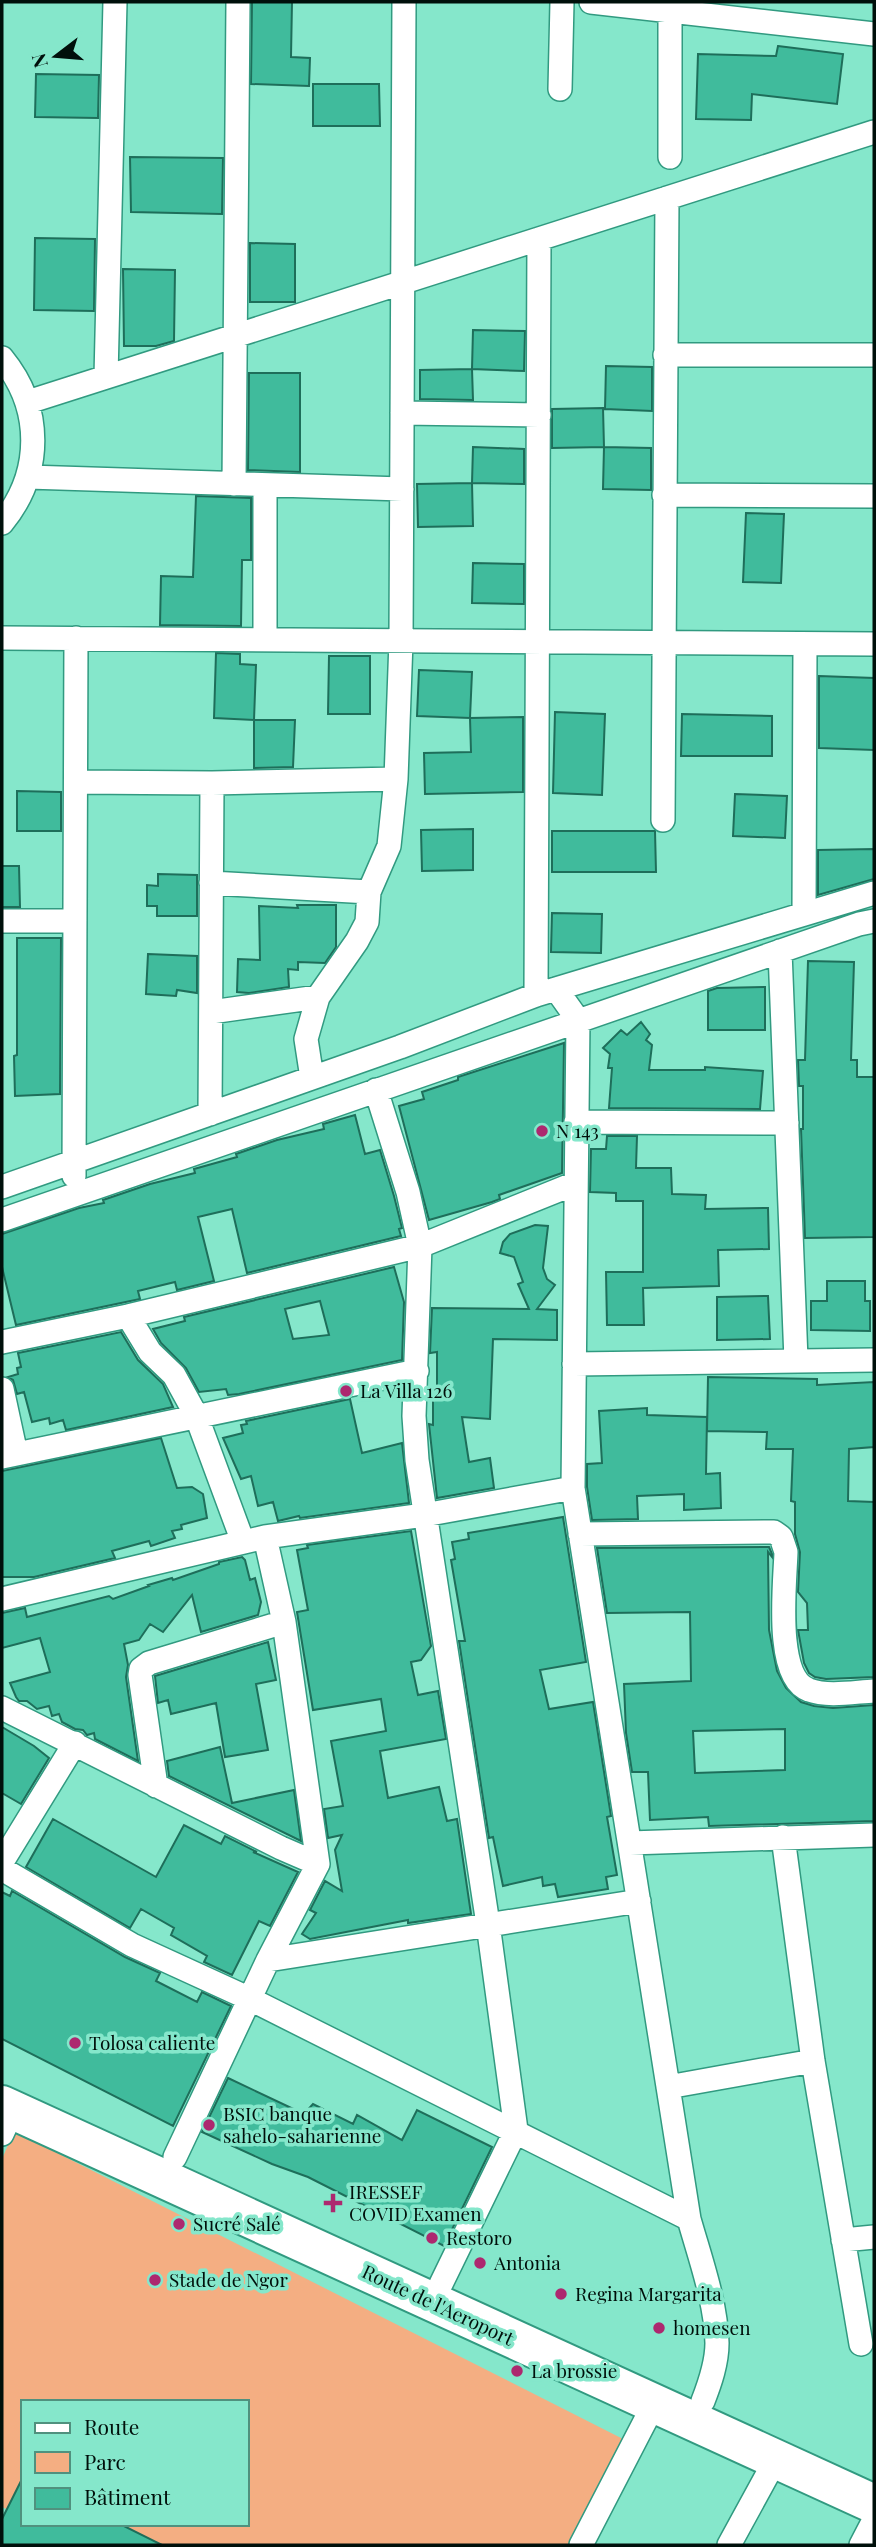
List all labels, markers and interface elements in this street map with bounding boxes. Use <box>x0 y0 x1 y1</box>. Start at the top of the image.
north arrow <box>21 21 91 91</box>
text: N <box>24 51 53 71</box>
place label: N 143 <box>556 1117 599 1143</box>
marker: N 143 <box>534 1123 550 1139</box>
place label: La Villa 126 <box>360 1377 452 1403</box>
marker: La Villa 126 <box>338 1383 354 1399</box>
place label: Tolosa caliente <box>89 2029 215 2055</box>
marker: Tolosa caliente <box>67 2035 83 2051</box>
place label: BSIC banque sahelo-saharienne <box>223 2100 381 2148</box>
marker: BSIC banque sahelo-saharienne <box>201 2117 217 2133</box>
place label: IRESSEF COVID Examen <box>349 2178 482 2226</box>
marker: IRESSEF COVID Examen <box>323 2193 343 2213</box>
place label: Sucré Salé <box>193 2210 281 2236</box>
marker: Sucré Salé <box>171 2216 187 2232</box>
place label: Restoro <box>446 2224 512 2250</box>
marker: Restoro <box>424 2230 440 2246</box>
place label: Antonia <box>493 2249 561 2275</box>
marker: Antonia <box>472 2255 488 2271</box>
street label: Route de l'Aeroport <box>358 2258 519 2351</box>
place label: Stade de Ngor <box>169 2266 289 2292</box>
marker: Stade de Ngor <box>147 2272 163 2288</box>
place label: Regina Margarita <box>575 2280 722 2306</box>
marker: Regina Margarita <box>553 2286 569 2302</box>
place label: homesen <box>673 2314 751 2340</box>
marker: homesen <box>651 2320 667 2336</box>
place label: La brossie <box>531 2357 618 2383</box>
marker: La brossie <box>509 2363 525 2379</box>
legend <box>21 2400 248 2526</box>
text: Route <box>84 2412 139 2440</box>
text: Parc <box>84 2447 126 2475</box>
text: Bâtiment <box>84 2482 171 2510</box>

